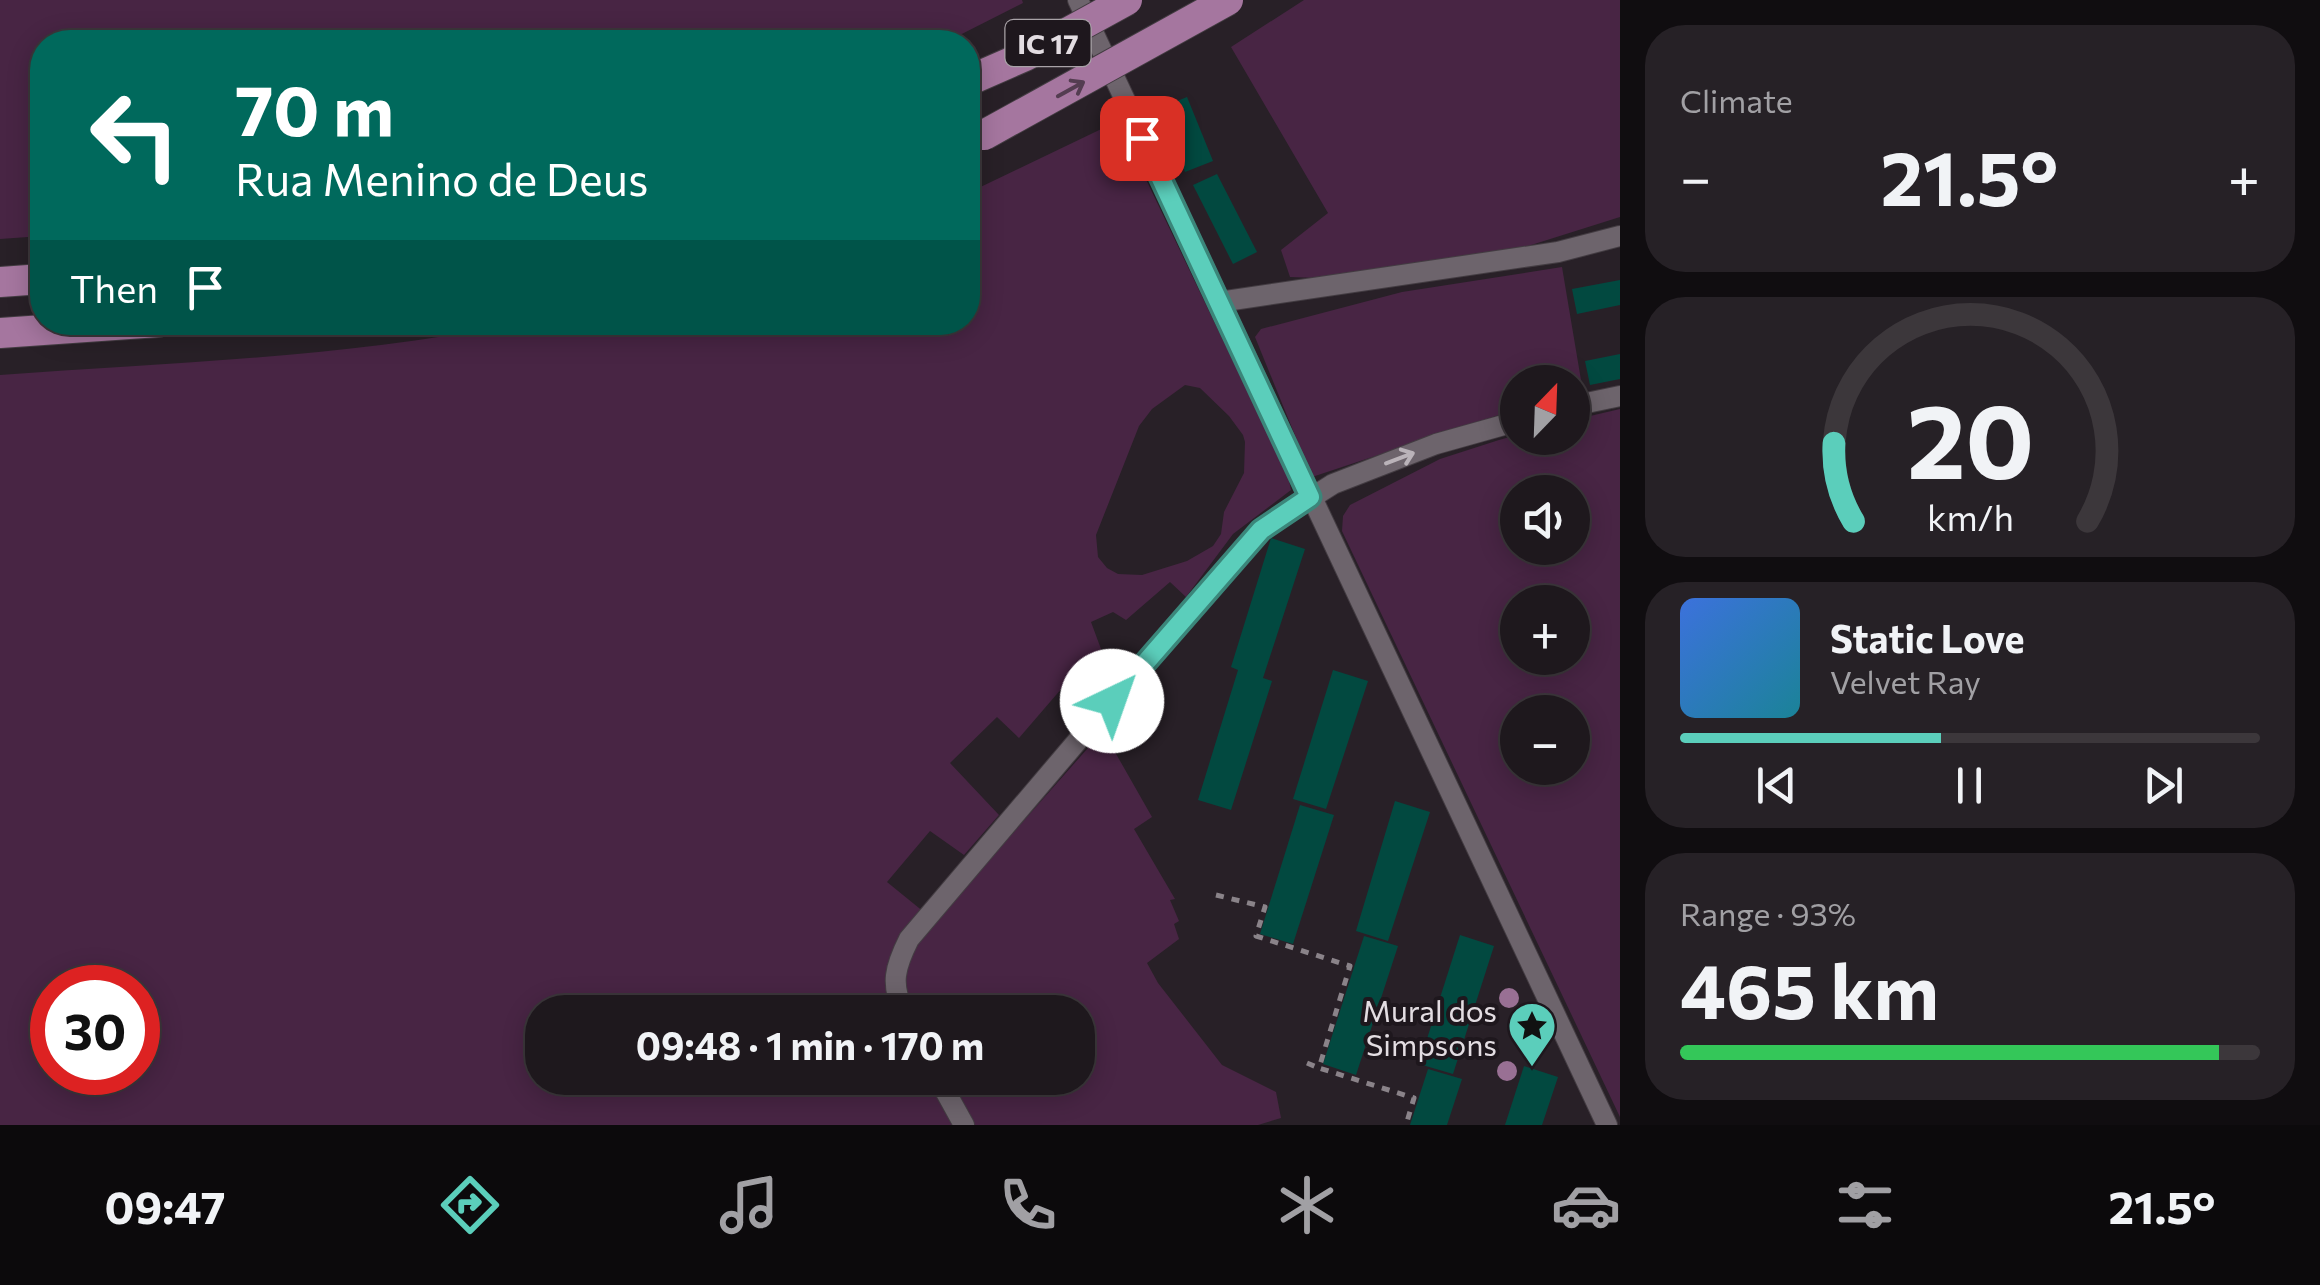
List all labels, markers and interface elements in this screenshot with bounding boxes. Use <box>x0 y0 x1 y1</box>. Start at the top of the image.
road number: IC 17 <box>1006 20 1090 66</box>
text: 70 m <box>235 65 394 150</box>
icon: left <box>70 70 200 200</box>
one-way arrow <box>1055 79 1085 99</box>
text: Climate <box>1680 80 1793 120</box>
pin <box>1100 96 1185 181</box>
icon: arrive <box>1115 111 1170 166</box>
text: 21.5° <box>1880 130 2059 221</box>
text: − <box>1680 142 1711 209</box>
text: + <box>2228 142 2260 209</box>
text: Rua Menino de Deus <box>235 150 648 205</box>
icon: arrive <box>178 260 233 315</box>
text: Then <box>70 264 158 311</box>
north arrow <box>1500 365 1590 455</box>
map controls <box>1500 365 1590 785</box>
text: 20 <box>1906 373 2034 500</box>
one-way arrow <box>1383 448 1414 466</box>
button: sound <box>1500 475 1590 565</box>
text: km/h <box>1927 495 2013 538</box>
button: + <box>1500 585 1590 675</box>
text: Static Love <box>1830 614 2025 661</box>
position arrow <box>1060 649 1164 753</box>
text: Velvet Ray <box>1830 661 1981 701</box>
button: − <box>1500 695 1590 785</box>
icon: previous <box>1749 758 1804 813</box>
icon: pause <box>1942 758 1997 813</box>
icon: next <box>2136 758 2191 813</box>
text: Range · 93% <box>1680 893 1856 933</box>
text: 465 km <box>1680 943 1939 1034</box>
speed limit sign: 30 <box>30 965 160 1095</box>
place label: Mural dos Simpsons <box>1362 991 1497 1062</box>
place icon: Mural dos Simpsons <box>1506 1000 1558 1068</box>
text: 09:48 · 1 min · 170 m <box>636 1021 984 1068</box>
icon: directions <box>435 1170 505 1240</box>
icon: music <box>714 1170 784 1240</box>
icon: phone <box>993 1170 1063 1240</box>
icon: climate <box>1272 1170 1342 1240</box>
icon: car <box>1551 1170 1621 1240</box>
icon: filters <box>1830 1170 1900 1240</box>
text: 09:47 <box>105 1178 226 1233</box>
text: 21.5° <box>2109 1178 2215 1233</box>

